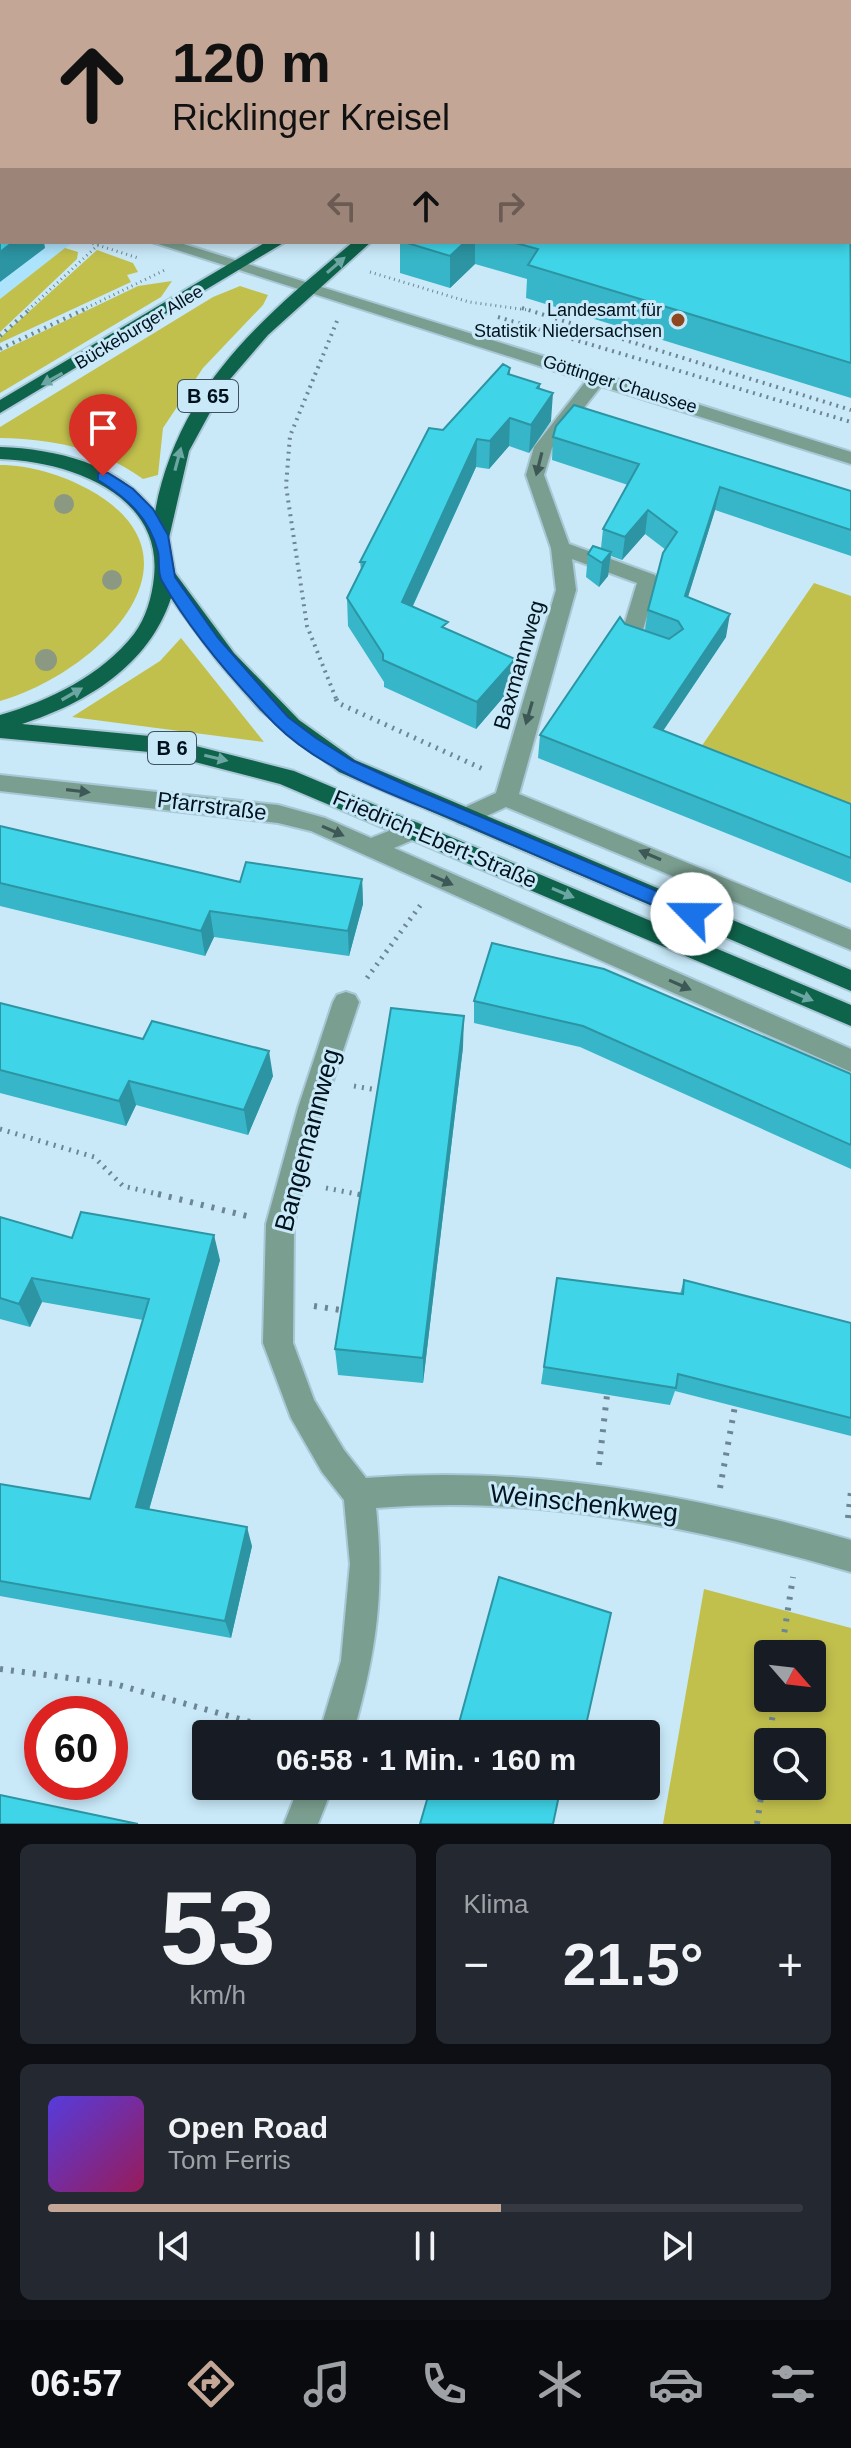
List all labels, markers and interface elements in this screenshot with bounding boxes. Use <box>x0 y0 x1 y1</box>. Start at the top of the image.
text: 120 m <box>172 31 331 94</box>
icon: ahead <box>40 32 144 136</box>
text: Ricklinger Kreisel <box>172 97 450 138</box>
icon: left <box>320 184 364 228</box>
icon: ahead <box>404 184 448 228</box>
icon: right <box>488 184 532 228</box>
one-way arrow <box>326 257 346 274</box>
street label: Bückeburger Allee <box>71 281 207 373</box>
place label: Landesamt für Statistik Niedersachsen <box>474 300 662 341</box>
marker: Landesamt für Statistik Niedersachsen <box>669 311 687 329</box>
street label: Göttinger Chaussee <box>541 351 699 417</box>
one-way arrow <box>40 372 63 386</box>
road number: B 65 <box>178 380 238 412</box>
pin <box>69 394 137 476</box>
icon: arrive <box>81 406 125 450</box>
one-way arrow <box>172 446 185 470</box>
one-way arrow <box>533 451 545 476</box>
street label: Baxmannweg <box>489 597 549 733</box>
one-way arrow <box>61 687 83 701</box>
one-way arrow <box>522 702 535 726</box>
road number: B 6 <box>148 732 196 764</box>
one-way arrow <box>204 752 229 764</box>
one-way arrow <box>65 784 90 797</box>
street label: Friedrich-Ebert-Straße <box>329 785 541 893</box>
street label: Pfarrstraße <box>156 787 268 825</box>
one-way arrow <box>322 825 345 838</box>
one-way arrow <box>638 848 662 861</box>
position arrow <box>650 872 734 956</box>
one-way arrow <box>430 874 454 887</box>
one-way arrow <box>551 887 575 900</box>
one-way arrow <box>668 979 692 992</box>
one-way arrow <box>790 989 814 1002</box>
street label: Bangemannweg <box>268 1045 346 1235</box>
street label: Weinschenkweg <box>489 1478 679 1528</box>
north arrow <box>754 1640 826 1712</box>
map controls <box>754 1640 826 1800</box>
speed limit sign: 60 <box>24 1696 128 1800</box>
button: search <box>754 1728 826 1800</box>
text: 06:58 · 1 Min. · 160 m <box>276 1743 576 1776</box>
text: 53 <box>160 1870 276 1986</box>
text: Klima <box>464 1889 529 1919</box>
text: 21.5° <box>563 1931 704 1998</box>
text: − <box>464 1940 489 1989</box>
text: + <box>777 1940 803 1989</box>
text: km/h <box>190 1980 246 2010</box>
text: Open Road <box>168 2111 328 2144</box>
text: Tom Ferris <box>168 2145 291 2175</box>
icon: previous <box>152 2224 196 2268</box>
icon: pause <box>403 2224 447 2268</box>
icon: next <box>655 2224 699 2268</box>
icon: directions <box>183 2356 239 2412</box>
icon: music <box>299 2356 355 2412</box>
icon: phone <box>416 2356 472 2412</box>
icon: climate <box>532 2356 588 2412</box>
icon: car <box>648 2356 704 2412</box>
icon: filters <box>765 2356 821 2412</box>
text: 06:57 <box>30 2363 122 2404</box>

